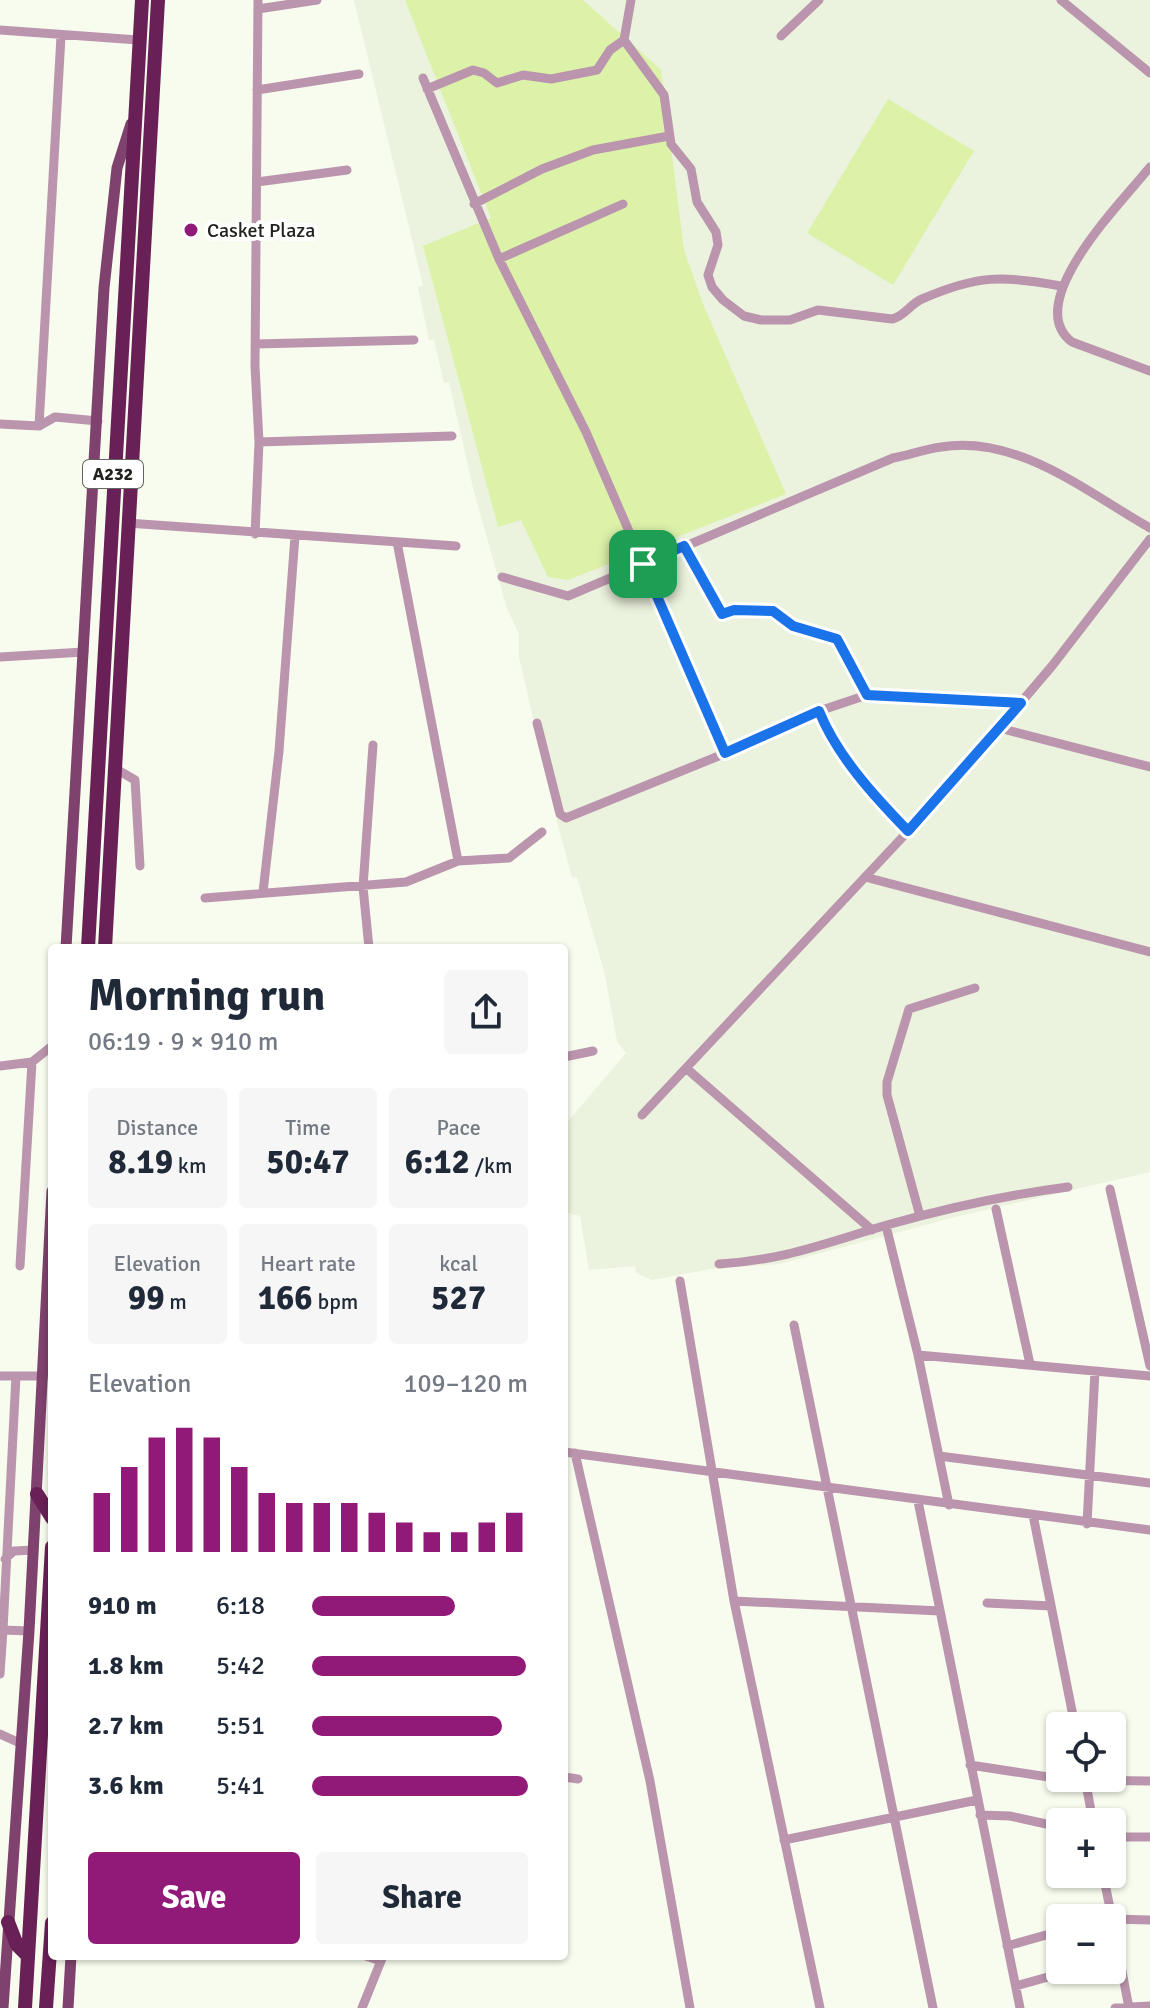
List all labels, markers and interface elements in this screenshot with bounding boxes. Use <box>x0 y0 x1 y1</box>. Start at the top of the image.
place label: Casket Plaza <box>207 218 315 243</box>
marker: Casket Plaza <box>182 221 200 239</box>
road number: A232 <box>83 460 143 488</box>
pin <box>609 530 677 598</box>
icon: arrive <box>621 542 665 586</box>
text: Morning run <box>88 969 325 1023</box>
button: share <box>444 970 528 1054</box>
text: 06:19 · 9 × 910 m <box>88 1026 279 1058</box>
text: Distance <box>116 1114 198 1141</box>
text: Time <box>285 1114 331 1141</box>
text: Pace <box>437 1114 481 1141</box>
text: 8.19 <box>108 1141 173 1183</box>
text: 50:47 <box>266 1141 350 1183</box>
text: 6:12 <box>405 1141 470 1183</box>
text: km <box>173 1152 206 1179</box>
text: /km <box>470 1152 513 1179</box>
text: Elevation <box>114 1250 201 1277</box>
text: Heart rate <box>260 1250 356 1277</box>
text: kcal <box>439 1250 478 1277</box>
text: 99 <box>128 1277 165 1319</box>
text: 166 <box>258 1277 313 1319</box>
text: 527 <box>431 1277 486 1319</box>
text: m <box>165 1288 187 1315</box>
text: bpm <box>313 1288 358 1315</box>
text: Elevation <box>88 1368 192 1400</box>
text: 109–120 m <box>404 1368 528 1400</box>
text: 910 m <box>88 1590 157 1622</box>
text: 6:18 <box>216 1590 265 1622</box>
text: 1.8 km <box>88 1650 164 1682</box>
text: 5:42 <box>216 1650 265 1682</box>
text: 2.7 km <box>88 1710 164 1742</box>
text: 5:51 <box>216 1710 265 1742</box>
map controls <box>1046 1712 1126 1984</box>
button: locate <box>1046 1712 1126 1792</box>
text: 3.6 km <box>88 1770 164 1802</box>
text: 5:41 <box>216 1770 265 1802</box>
button: + <box>1046 1808 1126 1888</box>
button: Save <box>88 1852 300 1944</box>
button: Share <box>316 1852 528 1944</box>
button: − <box>1046 1904 1126 1984</box>

